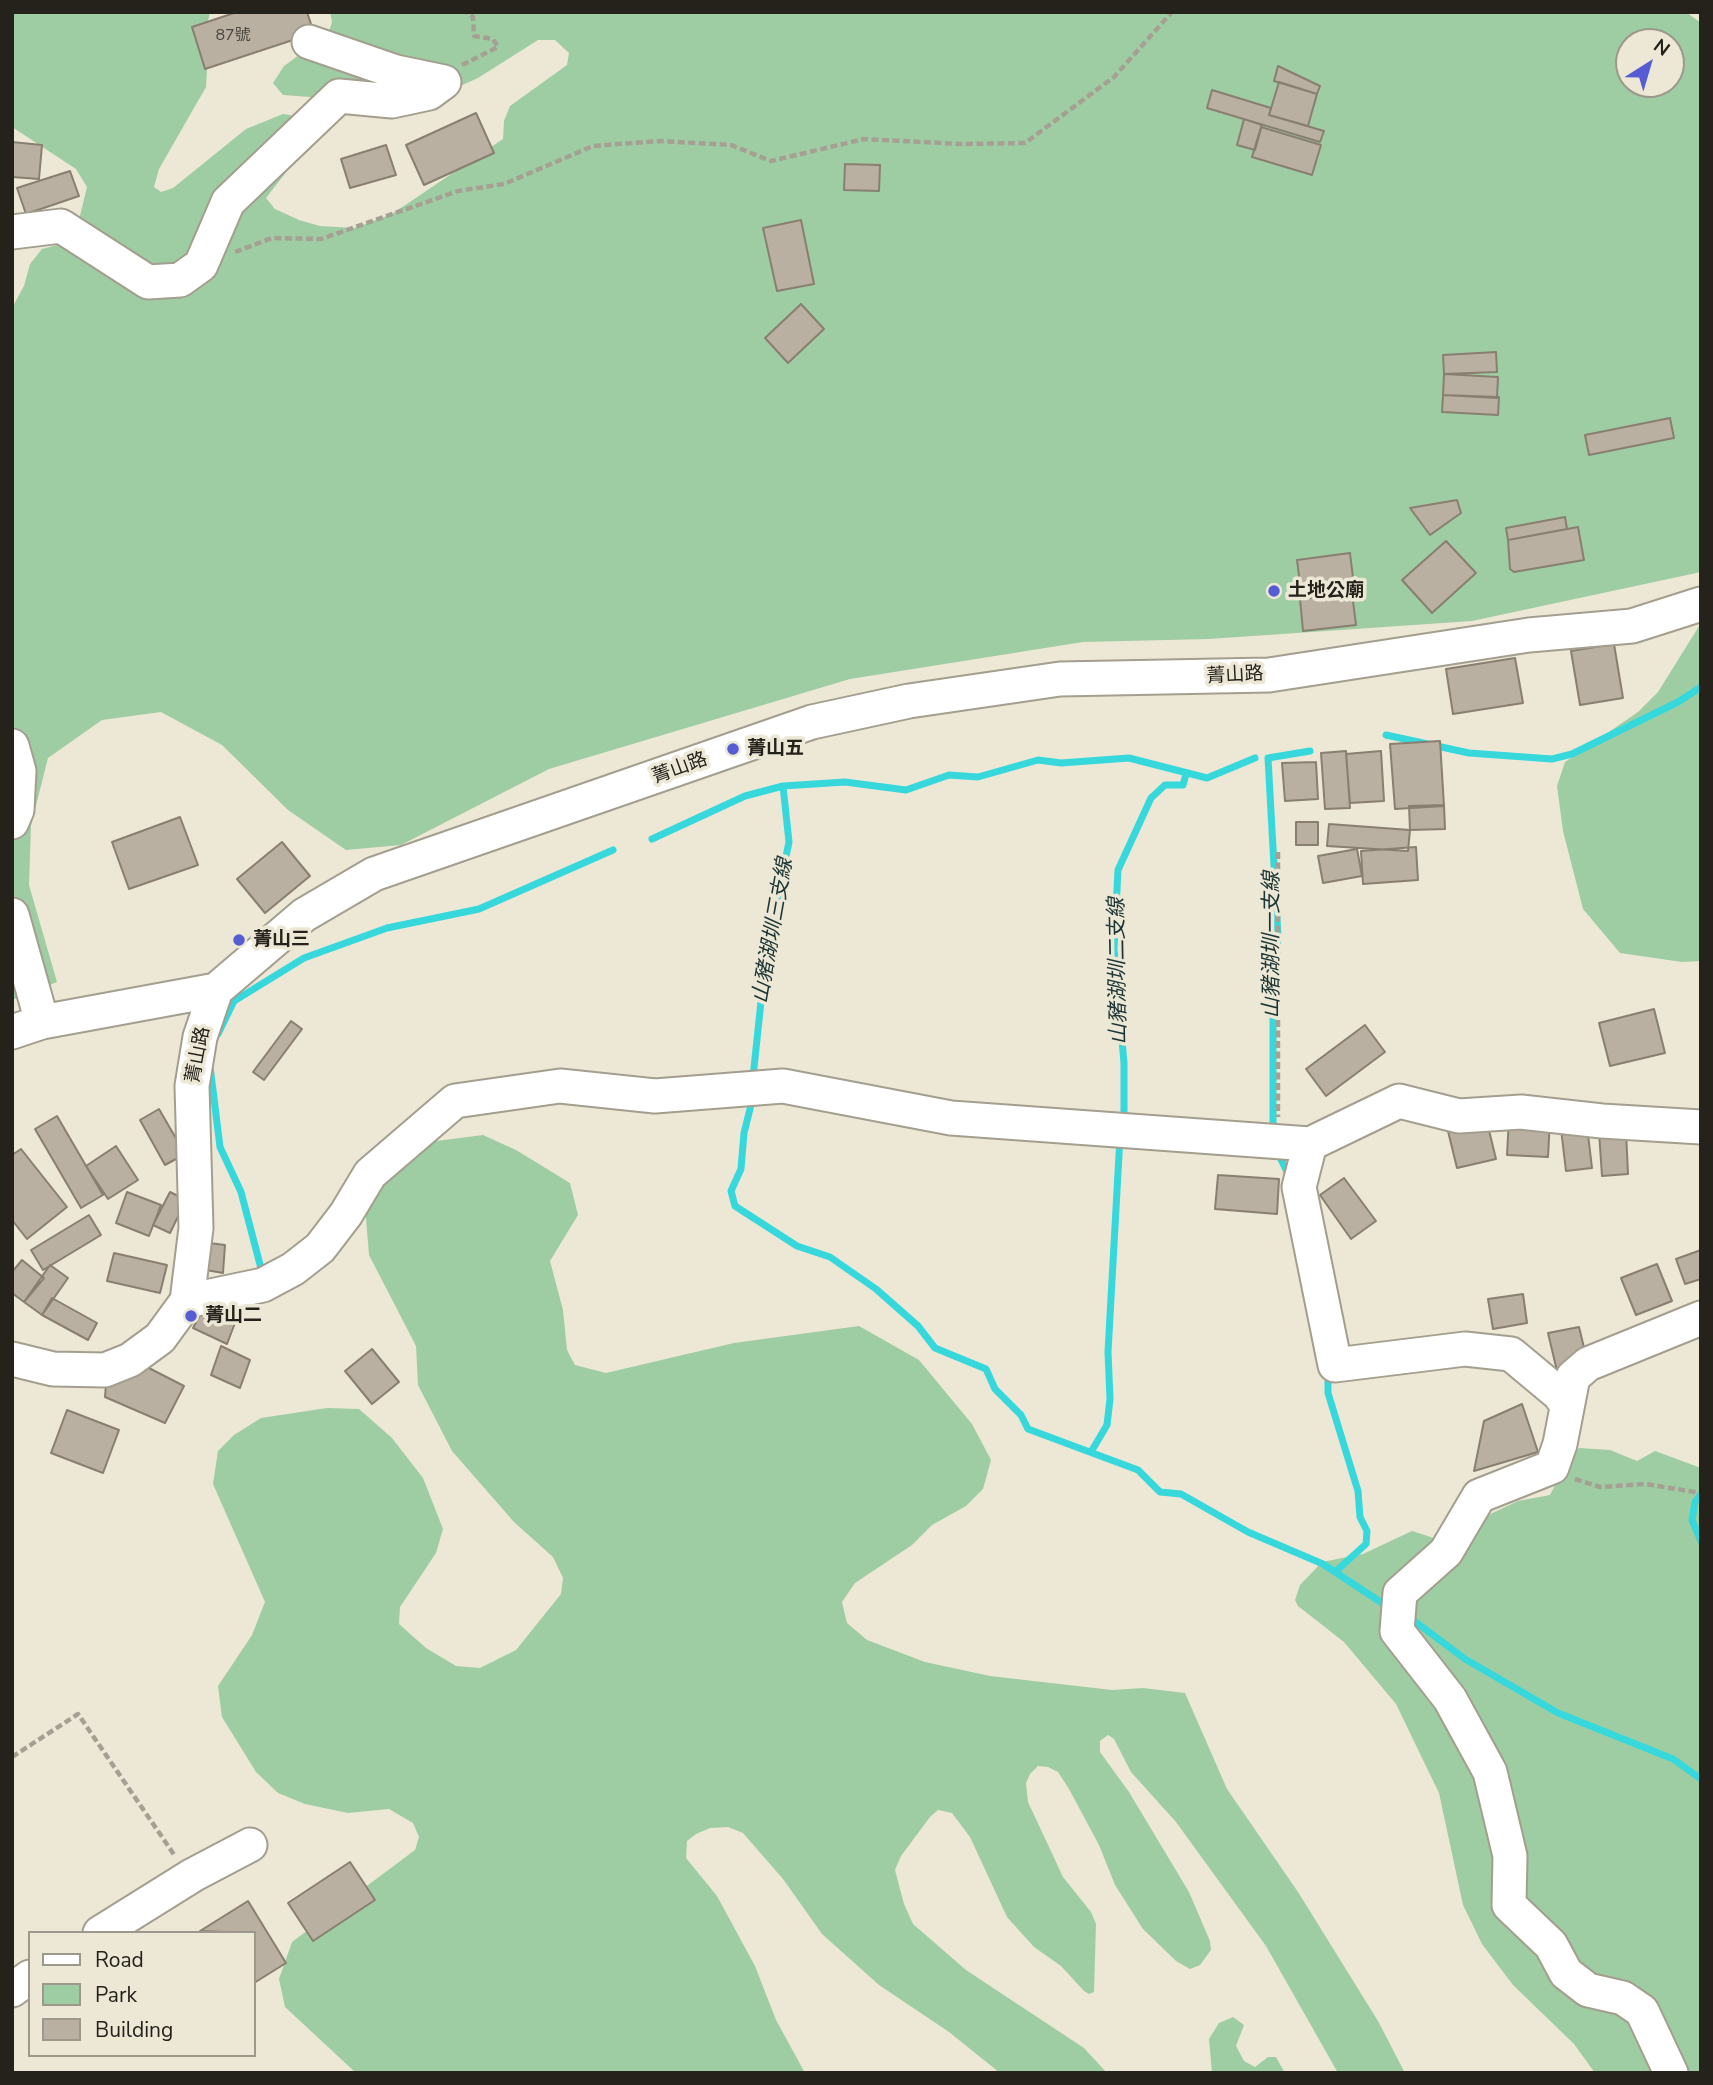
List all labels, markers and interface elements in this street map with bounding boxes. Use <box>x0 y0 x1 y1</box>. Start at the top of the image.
house number: 87號 <box>215 26 251 46</box>
north arrow <box>1615 28 1685 98</box>
text: N <box>1648 33 1675 62</box>
place label: 土地公廟 <box>1288 580 1364 602</box>
marker: 土地公廟 <box>1266 583 1282 599</box>
street label: 菁山路 <box>1206 663 1264 689</box>
place label: 菁山五 <box>747 738 804 760</box>
marker: 菁山五 <box>725 741 741 757</box>
street label: 菁山路 <box>649 749 711 789</box>
water label: 山豬湖圳三支線 <box>749 856 799 1006</box>
water label: 山豬湖圳一支線 <box>1260 872 1286 1018</box>
water label: 山豬湖圳二支線 <box>1105 897 1133 1045</box>
place label: 菁山三 <box>253 929 310 951</box>
marker: 菁山三 <box>231 932 247 948</box>
street label: 菁山路 <box>182 1025 216 1085</box>
place label: 菁山二 <box>205 1305 262 1327</box>
marker: 菁山二 <box>183 1308 199 1324</box>
legend <box>28 1931 256 2057</box>
text: Road <box>95 1946 144 1974</box>
text: Park <box>95 1981 137 2009</box>
text: Building <box>95 2016 173 2044</box>

